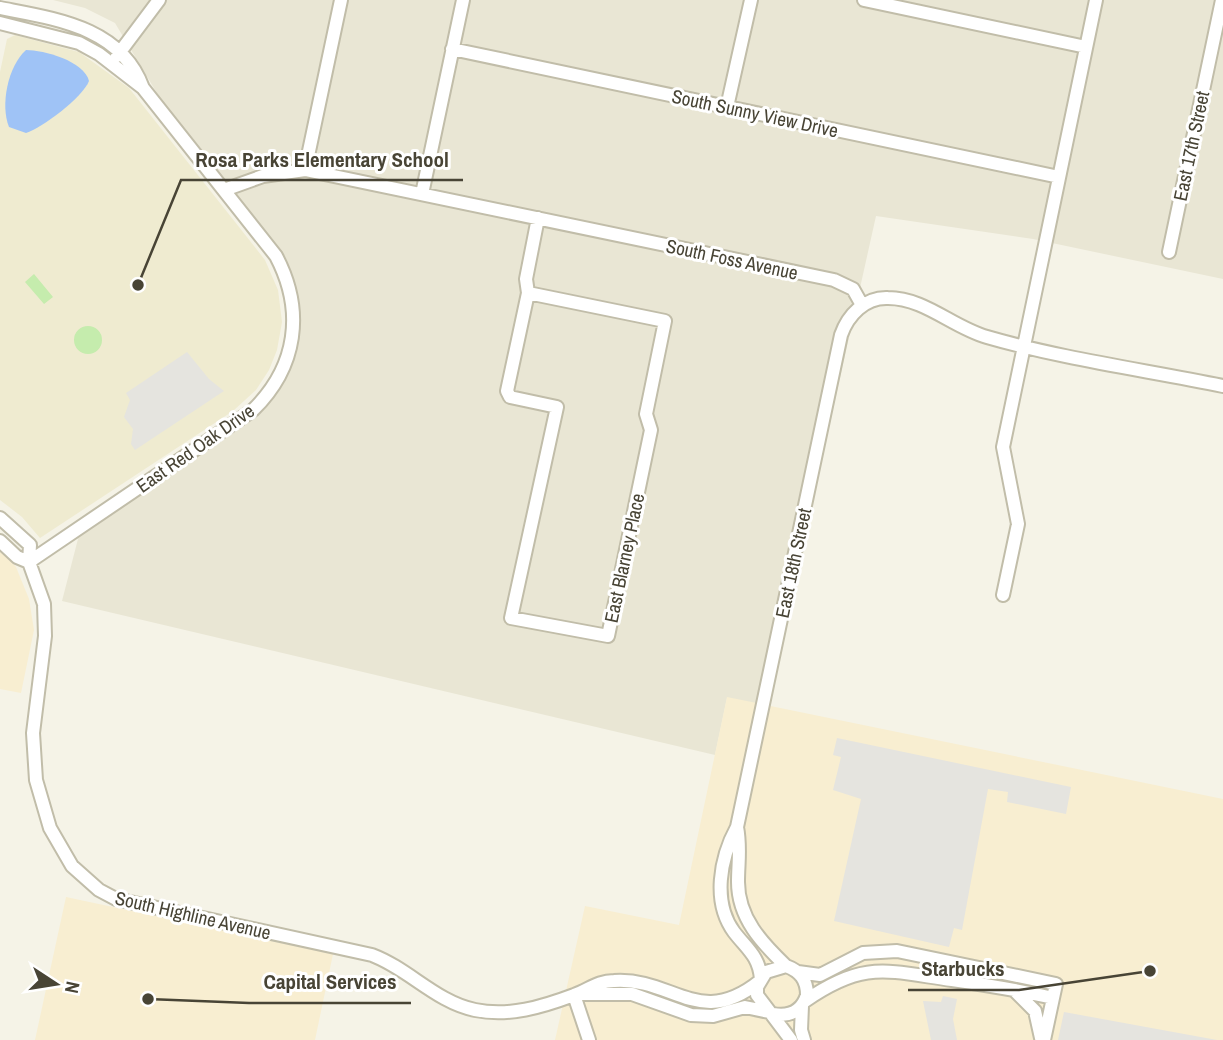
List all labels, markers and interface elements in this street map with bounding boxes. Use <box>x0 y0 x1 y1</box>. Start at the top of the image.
street label: South Sunny View Drive <box>669 83 841 143</box>
street label: East 17th Street <box>1167 88 1215 203</box>
callout: Rosa Parks Elementary School <box>181 138 463 180</box>
text: Rosa Parks Elementary School <box>195 145 449 174</box>
street label: South Foss Avenue <box>664 232 800 286</box>
street label: East Red Oak Drive <box>131 398 259 498</box>
street label: East Blarney Place <box>598 491 650 625</box>
street label: East 18th Street <box>769 505 817 620</box>
street label: South Highline Avenue <box>113 884 273 946</box>
callout: Starbucks <box>908 948 1019 990</box>
north arrow <box>21 949 91 1019</box>
text: Starbucks <box>921 954 1005 983</box>
callout: Capital Services <box>249 961 411 1003</box>
text: Capital Services <box>263 967 397 996</box>
text: N <box>59 979 87 996</box>

